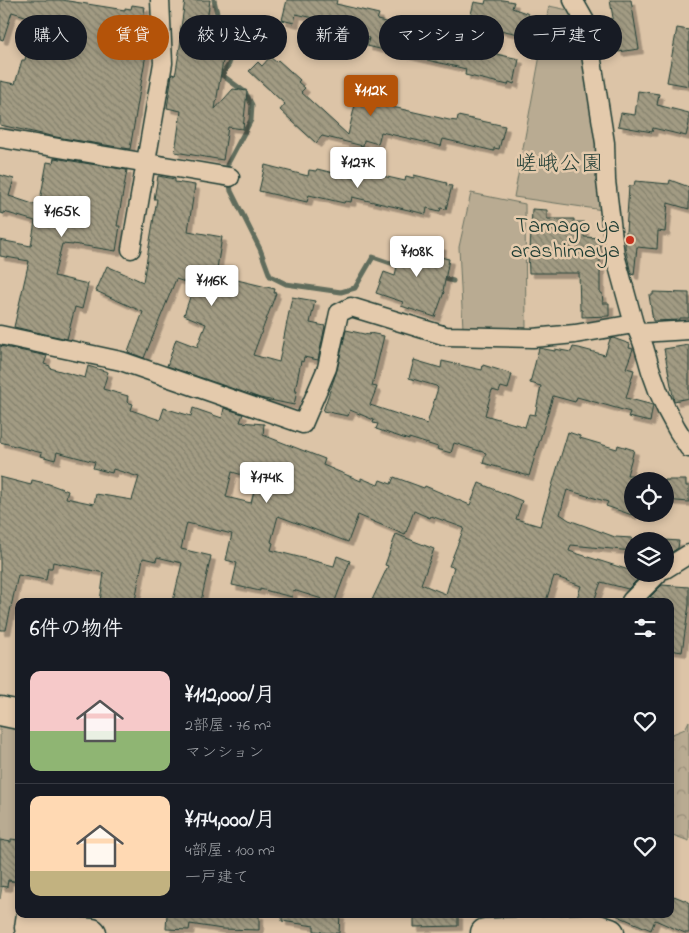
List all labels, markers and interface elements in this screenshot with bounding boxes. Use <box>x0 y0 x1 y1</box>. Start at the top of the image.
chip: 購入 <box>15 15 87 60</box>
chip: 賃貸 <box>97 15 169 60</box>
chip: 絞り込み <box>179 15 287 60</box>
chip: 新着 <box>297 15 369 60</box>
chip: マンション <box>379 15 504 60</box>
chip: 一戸建て <box>514 15 622 60</box>
pin: ¥112K <box>336 74 406 117</box>
text: ¥112K <box>355 79 387 103</box>
pin: ¥127K <box>323 146 393 189</box>
park label: 嵯峨公園 <box>515 149 603 181</box>
text: ¥127K <box>341 151 375 175</box>
pin: ¥165K <box>27 196 97 238</box>
text: ¥165K <box>44 200 80 224</box>
place label: Tamago ya arashimaya <box>511 211 620 269</box>
marker: Tamago ya arashimaya <box>624 234 636 246</box>
pin: ¥108K <box>382 236 452 278</box>
text: ¥108K <box>401 240 433 264</box>
pin: ¥116K <box>177 264 247 307</box>
text: ¥116K <box>196 269 228 293</box>
pin: ¥174K <box>232 462 302 504</box>
text: ¥174K <box>251 466 283 490</box>
map controls <box>624 472 674 582</box>
button: locate <box>624 472 674 522</box>
button: layers <box>624 532 674 582</box>
icon: filters <box>631 614 659 642</box>
text: 6件の物件 <box>30 615 123 645</box>
text: ¥112,000/月 <box>185 681 275 711</box>
icon: home <box>70 691 130 751</box>
icon: heart <box>631 707 659 735</box>
text: 2部屋 · 76 m² <box>185 714 271 738</box>
text: マンション <box>185 741 264 765</box>
text: ¥174,000/月 <box>185 806 276 836</box>
icon: home <box>70 816 130 876</box>
icon: heart <box>631 832 659 860</box>
text: 4部屋 · 100 m² <box>185 839 275 863</box>
text: 一戸建て <box>185 866 249 890</box>

